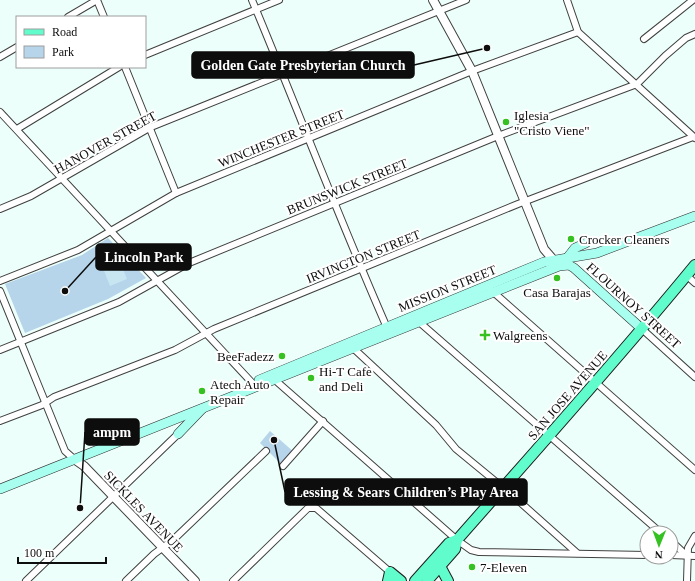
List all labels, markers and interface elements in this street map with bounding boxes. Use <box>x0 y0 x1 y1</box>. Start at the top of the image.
legend <box>16 16 146 68</box>
text: Road <box>52 25 77 39</box>
text: Park <box>52 45 74 59</box>
callout: Golden Gate Presbyterian Church <box>192 52 414 78</box>
text: Golden Gate Presbyterian Church <box>200 58 406 73</box>
street label: WINCHESTER STREET <box>216 106 346 171</box>
street label: HANOVER STREET <box>52 108 159 177</box>
place label: Iglesia "Cristo Viene" <box>514 108 590 138</box>
marker: Iglesia "Cristo Viene" <box>501 117 511 127</box>
street label: BRUNSWICK STREET <box>285 155 410 218</box>
street label: IRVINGTON STREET <box>304 227 423 286</box>
place label: Crocker Cleaners <box>579 232 670 247</box>
marker: Crocker Cleaners <box>566 234 576 244</box>
callout: Lincoln Park <box>96 244 191 270</box>
text: Lincoln Park <box>105 250 184 265</box>
street label: FLOURNOY STREET <box>584 259 684 352</box>
street label: MISSION STREET <box>396 262 498 315</box>
marker: Casa Barajas <box>552 273 562 283</box>
place label: Casa Barajas <box>523 285 591 300</box>
place label: Walgreens <box>493 328 548 343</box>
marker: Walgreens <box>480 330 490 340</box>
street label: SAN JOSE AVENUE <box>525 348 610 443</box>
place label: BeeFadezz <box>217 349 274 364</box>
marker: BeeFadezz <box>277 351 287 361</box>
place label: Hi-T Cafe and Deli <box>319 364 372 394</box>
marker: Hi-T Cafe and Deli <box>306 373 316 383</box>
place label: Atech Auto Repair <box>210 377 270 407</box>
marker: Atech Auto Repair <box>197 386 207 396</box>
callout: ampm <box>85 419 139 445</box>
text: ampm <box>93 425 131 440</box>
street label: SICKLES AVENUE <box>101 468 186 555</box>
callout: Lessing & Sears Children’s Play Area <box>285 479 527 505</box>
text: Lessing & Sears Children’s Play Area <box>294 485 518 500</box>
north arrow <box>639 525 679 565</box>
scale bar <box>18 539 106 565</box>
text: 100 m <box>24 546 55 560</box>
text: N <box>655 549 663 561</box>
place label: 7-Eleven <box>480 560 527 575</box>
marker: 7-Eleven <box>467 562 477 572</box>

